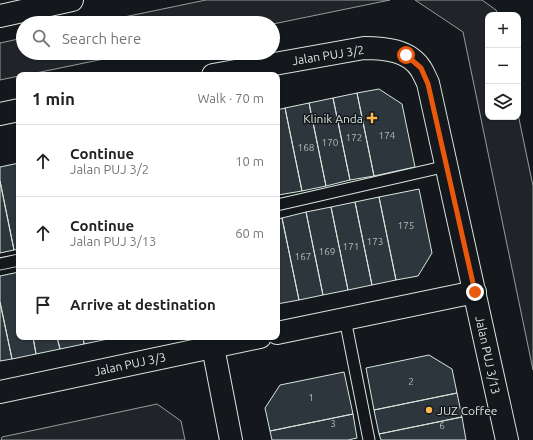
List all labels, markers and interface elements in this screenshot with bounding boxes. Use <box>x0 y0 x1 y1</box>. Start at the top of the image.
map controls <box>485 12 521 120</box>
button: + <box>485 12 521 48</box>
search box <box>16 16 280 60</box>
icon: search <box>30 27 52 49</box>
text: Search here <box>62 30 141 47</box>
street label: Jalan PUJ 3/2 <box>291 43 365 67</box>
route start <box>397 46 415 64</box>
button: − <box>485 48 521 84</box>
button: layers <box>485 84 521 120</box>
text: 1 min <box>32 89 75 108</box>
text: Walk · 70 m <box>198 91 264 105</box>
place label: Klinik Anda <box>303 112 363 125</box>
marker: Klinik Anda <box>366 112 378 124</box>
house number: 174 <box>379 130 396 141</box>
house number: 172 <box>346 132 362 143</box>
house number: 170 <box>322 137 339 148</box>
house number: 168 <box>298 142 315 153</box>
text: Continue <box>70 145 134 162</box>
icon: ahead <box>32 150 54 172</box>
text: 10 m <box>235 154 264 168</box>
text: Jalan PUJ 3/2 <box>70 162 149 176</box>
text: Continue <box>70 217 134 234</box>
house number: 175 <box>398 220 414 231</box>
icon: ahead <box>32 222 54 244</box>
text: 60 m <box>235 226 264 240</box>
text: Jalan PUJ 3/13 <box>70 234 156 248</box>
house number: 173 <box>367 236 383 247</box>
house number: 171 <box>343 241 359 252</box>
house number: 169 <box>319 246 335 257</box>
house number: 167 <box>295 251 311 262</box>
route end <box>466 283 484 301</box>
icon: arrive <box>32 294 54 316</box>
text: Arrive at destination <box>70 296 216 313</box>
street label: Jalan PUJ 3/13 <box>473 315 503 395</box>
street label: Jalan PUJ 3/3 <box>93 350 167 378</box>
house number: 2 <box>408 376 414 387</box>
house number: 1 <box>308 392 314 403</box>
place label: JUZ Coffee <box>437 404 497 417</box>
marker: JUZ Coffee <box>424 405 434 415</box>
house number: 3 <box>330 418 336 429</box>
house number: 6 <box>439 420 445 431</box>

